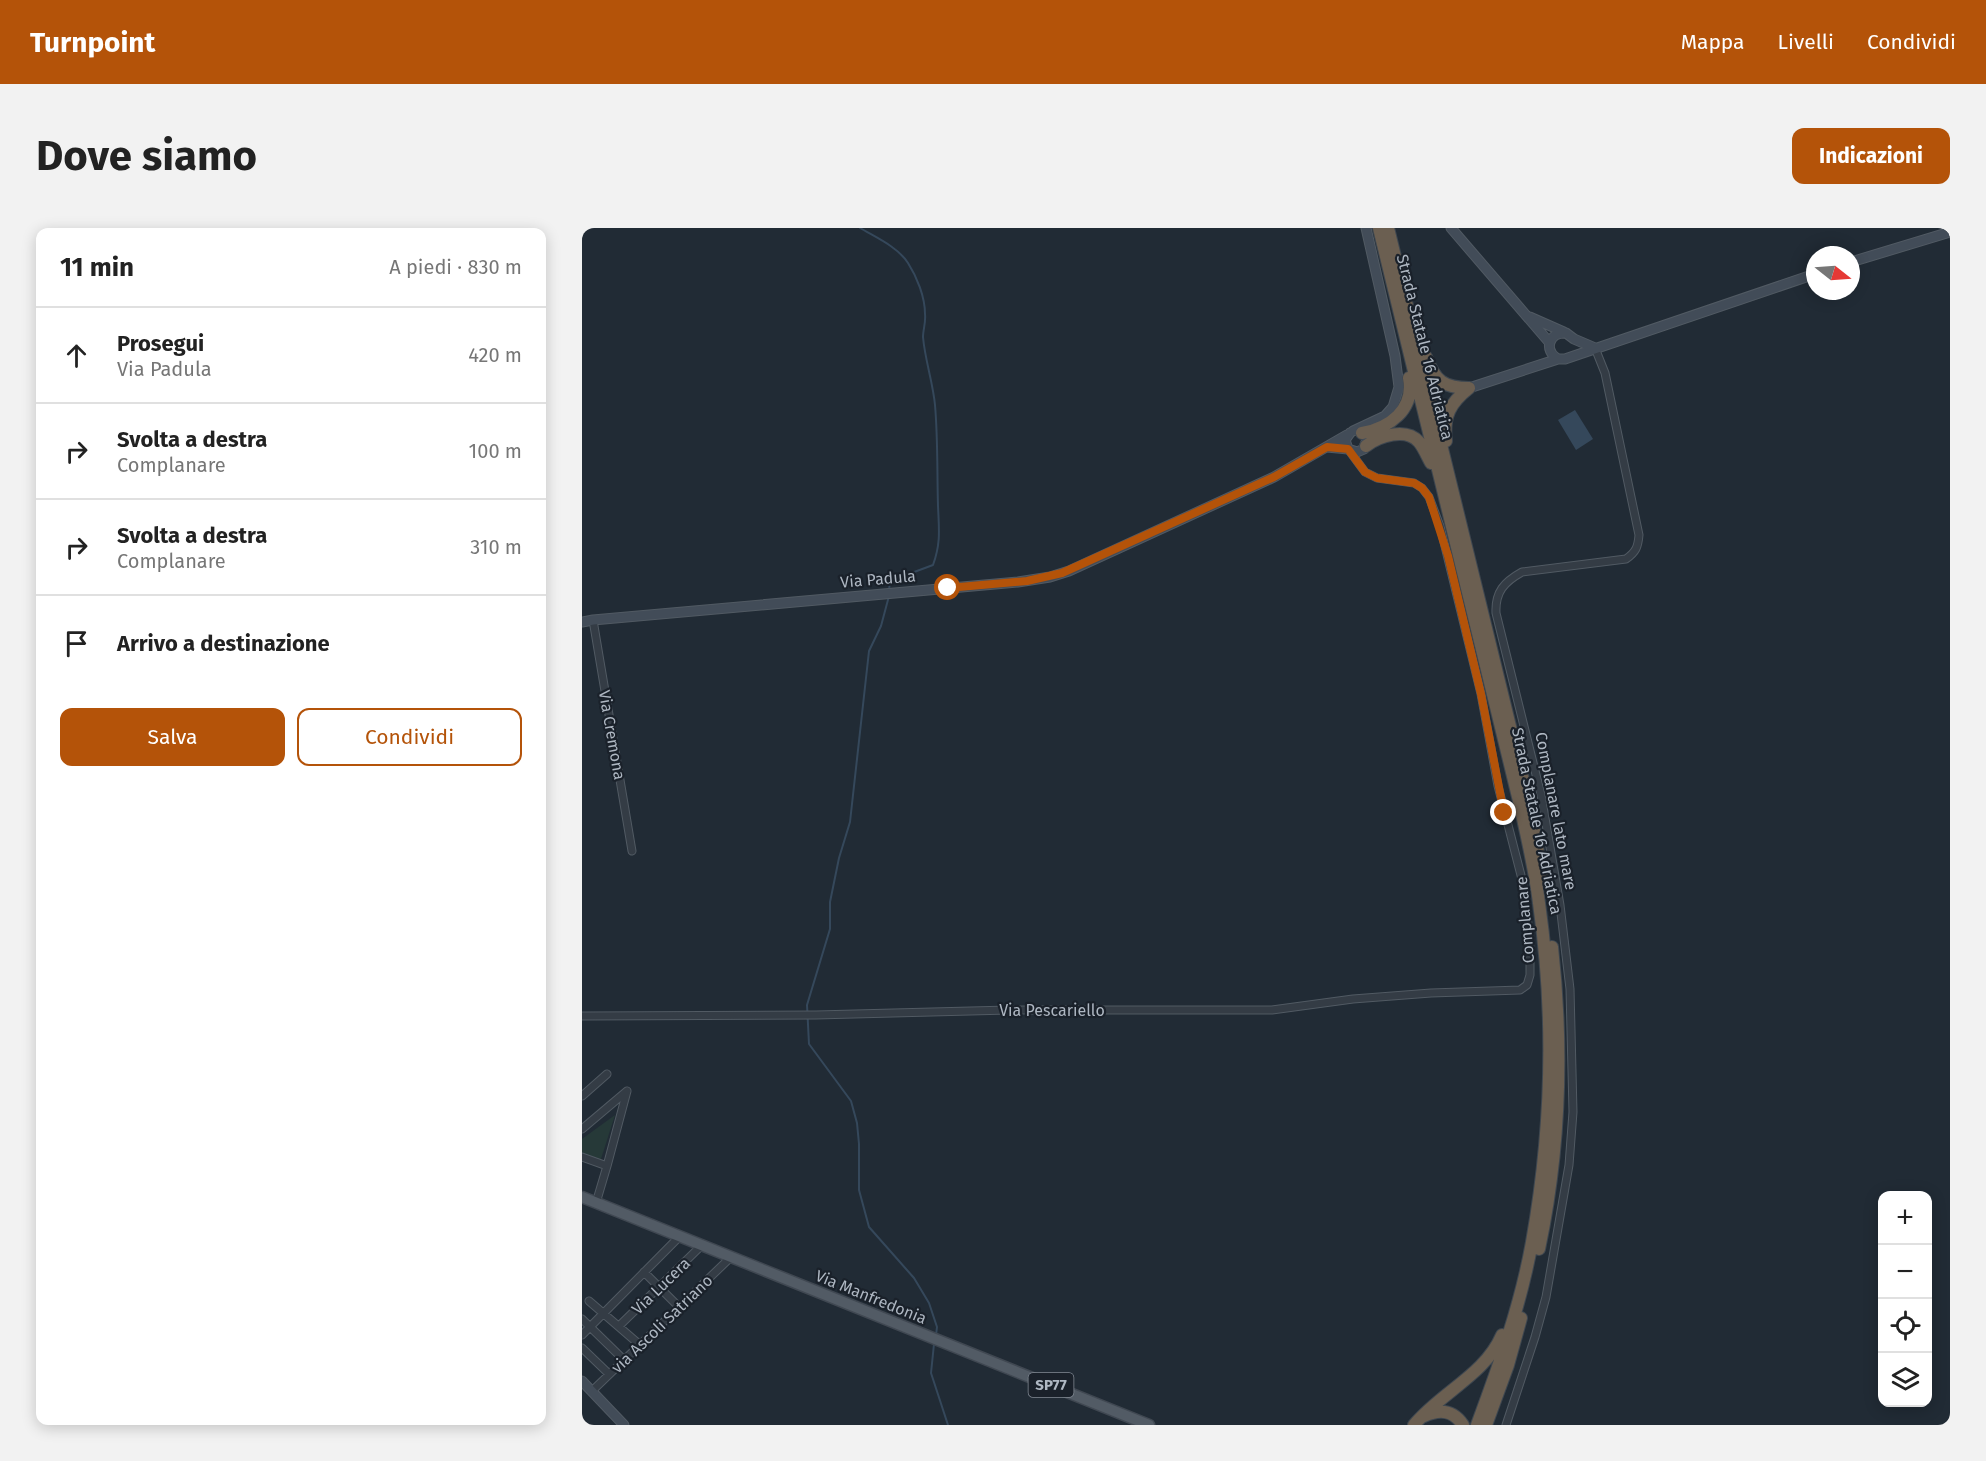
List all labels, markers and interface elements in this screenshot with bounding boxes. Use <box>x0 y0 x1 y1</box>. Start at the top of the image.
text: Turnpoint <box>30 26 155 59</box>
text: Mappa <box>1681 29 1745 55</box>
text: Livelli <box>1778 29 1834 55</box>
text: Condividi <box>1867 29 1956 55</box>
button: Indicazioni <box>1792 128 1950 184</box>
text: Dove siamo <box>36 131 257 181</box>
north arrow <box>1806 246 1860 300</box>
text: 11 min <box>60 252 134 283</box>
street label: Strada Statale 16 Adriatica <box>1393 252 1457 442</box>
text: A piedi · 830 m <box>389 255 522 279</box>
text: Prosegui <box>117 330 204 357</box>
icon: ahead <box>60 339 93 372</box>
text: 420 m <box>468 343 522 367</box>
text: Via Padula <box>117 357 212 381</box>
text: Svolta a destra <box>117 426 267 453</box>
icon: right <box>60 435 93 468</box>
text: 100 m <box>469 439 522 463</box>
text: Complanare <box>117 453 226 477</box>
text: Svolta a destra <box>117 522 267 549</box>
icon: right <box>60 531 93 564</box>
text: 310 m <box>470 535 522 559</box>
text: Complanare <box>117 549 226 573</box>
street label: Via Padula <box>839 566 917 592</box>
route start <box>934 574 960 600</box>
icon: arrive <box>60 627 93 660</box>
text: Arrivo a destinazione <box>117 630 330 657</box>
street label: Via Cremona <box>595 689 629 781</box>
button: Salva <box>60 708 285 766</box>
button: Condividi <box>297 708 522 766</box>
street label: Strada Statale 16 Adriatica <box>1508 726 1566 916</box>
street label: Complanare lato mare <box>1531 730 1581 892</box>
route end <box>1490 799 1516 825</box>
street label: Complanare <box>1512 876 1538 964</box>
street label: Via Pescariello <box>999 1001 1105 1020</box>
map controls <box>1878 1191 1932 1407</box>
button: + <box>1878 1191 1932 1245</box>
button: − <box>1878 1245 1932 1299</box>
street label: Via Lucera <box>628 1254 694 1318</box>
street label: Via Manfredonia <box>813 1266 929 1328</box>
street label: via Ascoli Satriano <box>607 1271 717 1377</box>
button: locate <box>1878 1299 1932 1353</box>
button: layers <box>1878 1353 1932 1407</box>
road number: SP77 <box>1028 1373 1074 1397</box>

